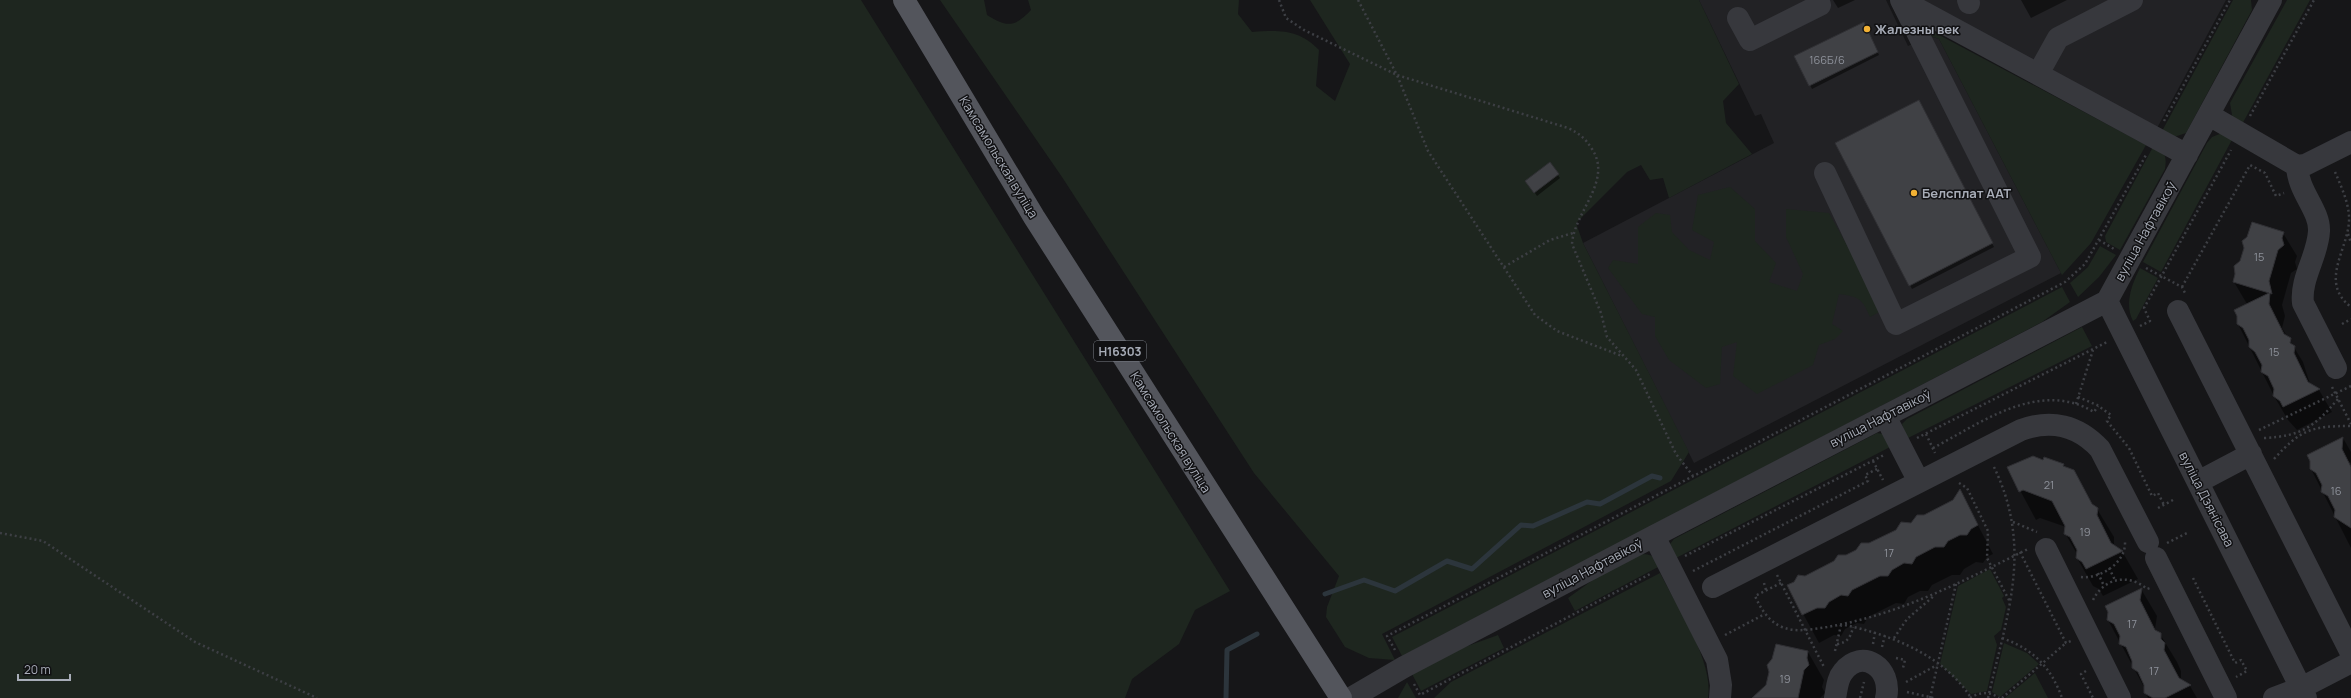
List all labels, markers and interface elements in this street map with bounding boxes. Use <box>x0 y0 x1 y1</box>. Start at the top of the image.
place label: Жалезны век <box>1875 20 1960 38</box>
marker: Жалезны век <box>1862 24 1872 34</box>
house number: 166Б/6 <box>1809 52 1845 67</box>
street label: Камсамольская вуліца <box>955 93 1043 221</box>
street label: вуліца Нафтавікоў <box>2110 178 2180 284</box>
place label: Белсплат ААТ <box>1922 184 2011 202</box>
marker: Белсплат ААТ <box>1909 188 1919 198</box>
house number: 15 <box>2254 249 2264 264</box>
road number: Н16303 <box>1094 341 1146 361</box>
house number: 15 <box>2269 344 2279 359</box>
street label: Камсамольская вуліца <box>1126 368 1216 496</box>
street label: вуліца Нафтавікоў <box>1826 385 1934 451</box>
street label: вуліца Дзянісава <box>2175 448 2239 550</box>
house number: 21 <box>2044 477 2054 492</box>
house number: 16 <box>2330 483 2342 498</box>
house number: 19 <box>2079 524 2091 539</box>
street label: вуліца Нафтавікоў <box>1539 534 1646 602</box>
house number: 17 <box>1884 545 1894 560</box>
house number: 17 <box>2127 616 2137 631</box>
scale bar <box>18 656 70 682</box>
text: 20 m <box>24 661 51 678</box>
house number: 17 <box>2149 663 2159 678</box>
house number: 19 <box>1779 671 1791 686</box>

